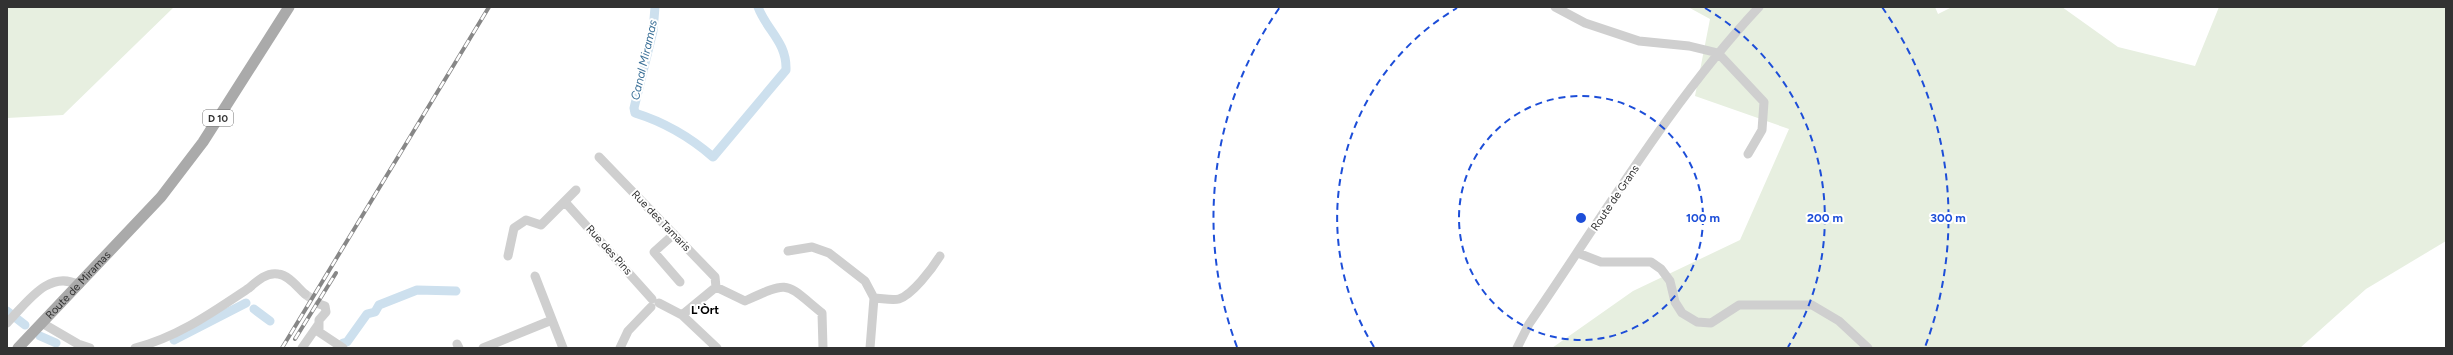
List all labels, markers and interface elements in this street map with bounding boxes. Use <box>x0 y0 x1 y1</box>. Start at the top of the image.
water label: Canal Miramas <box>628 18 660 102</box>
road number: D 10 <box>203 110 233 126</box>
street label: Route de Grans <box>1588 163 1642 233</box>
street label: Rue des Tamaris <box>629 188 693 254</box>
centre of rings <box>1574 211 1588 225</box>
text: 100 m <box>1686 211 1720 225</box>
text: 200 m <box>1807 211 1843 225</box>
text: 300 m <box>1930 211 1966 225</box>
street label: Rue des Pins <box>583 223 635 277</box>
street label: Route de Miramas <box>43 248 113 322</box>
district label: L'Òrt <box>691 303 719 317</box>

